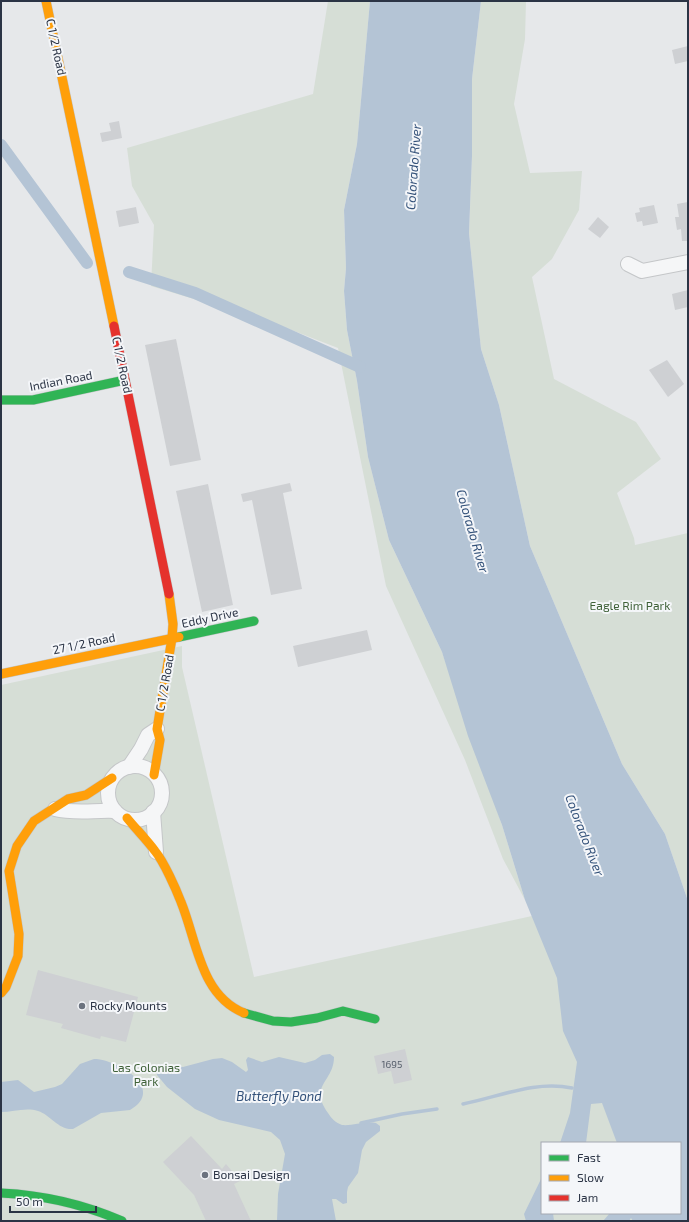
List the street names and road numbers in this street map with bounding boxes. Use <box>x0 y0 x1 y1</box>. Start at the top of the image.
street label: C 1/2 Road <box>44 17 70 76</box>
street label: C 1/2 Road <box>110 335 136 394</box>
street label: Indian Road <box>28 367 93 393</box>
street label: Eddy Drive <box>180 604 239 630</box>
street label: 27 1/2 Road <box>51 630 116 656</box>
street label: C 1/2 Road <box>152 653 176 712</box>

